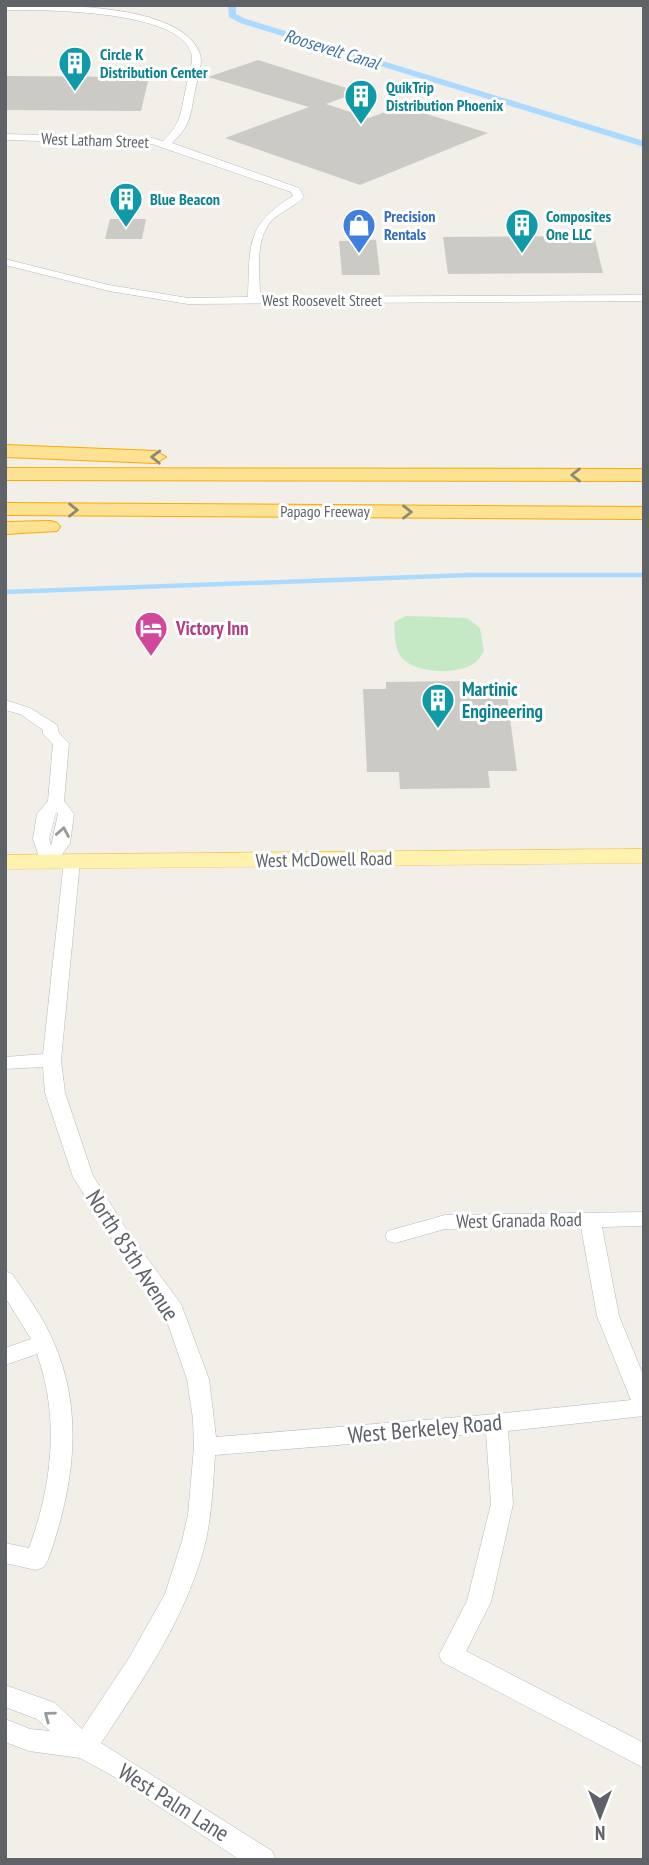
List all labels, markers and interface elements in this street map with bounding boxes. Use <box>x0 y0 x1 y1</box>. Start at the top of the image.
water label: Roosevelt Canal <box>281 24 384 75</box>
building icon: Circle K Distribution Center <box>56 44 94 93</box>
place label: Circle K Distribution Center <box>100 44 208 82</box>
building icon: QuikTrip Distribution Phoenix <box>342 77 380 126</box>
place label: QuikTrip Distribution Phoenix <box>386 77 503 115</box>
street label: West Latham Street <box>41 128 150 152</box>
building icon: Blue Beacon <box>107 180 145 229</box>
place label: Blue Beacon <box>150 189 220 209</box>
shop icon: Precision Rentals <box>340 206 378 255</box>
place label: Precision Rentals <box>384 206 436 244</box>
building icon: Composites One LLC <box>503 206 541 255</box>
place label: Composites One LLC <box>546 206 612 244</box>
street label: West Roosevelt Street <box>262 290 383 310</box>
one-way arrow <box>150 449 161 464</box>
one-way arrow <box>570 467 581 482</box>
street label: Papago Freeway <box>280 501 370 521</box>
one-way arrow <box>69 502 79 518</box>
one-way arrow <box>402 504 412 520</box>
hotel icon: Victory Inn <box>132 609 170 658</box>
place label: Victory Inn <box>175 616 249 640</box>
place label: Martinic Engineering <box>462 677 543 723</box>
building icon: Martinic Engineering <box>419 681 457 730</box>
one-way arrow <box>55 826 70 838</box>
street label: West McDowell Road <box>255 846 393 872</box>
street label: North 85th Avenue <box>80 1184 186 1326</box>
street label: West Granada Road <box>456 1207 582 1233</box>
street label: West Berkeley Road <box>347 1407 503 1449</box>
one-way arrow <box>44 1712 56 1724</box>
street label: West Palm Lane <box>113 1757 235 1847</box>
north arrow <box>565 1781 635 1851</box>
text: N <box>595 1821 605 1845</box>

